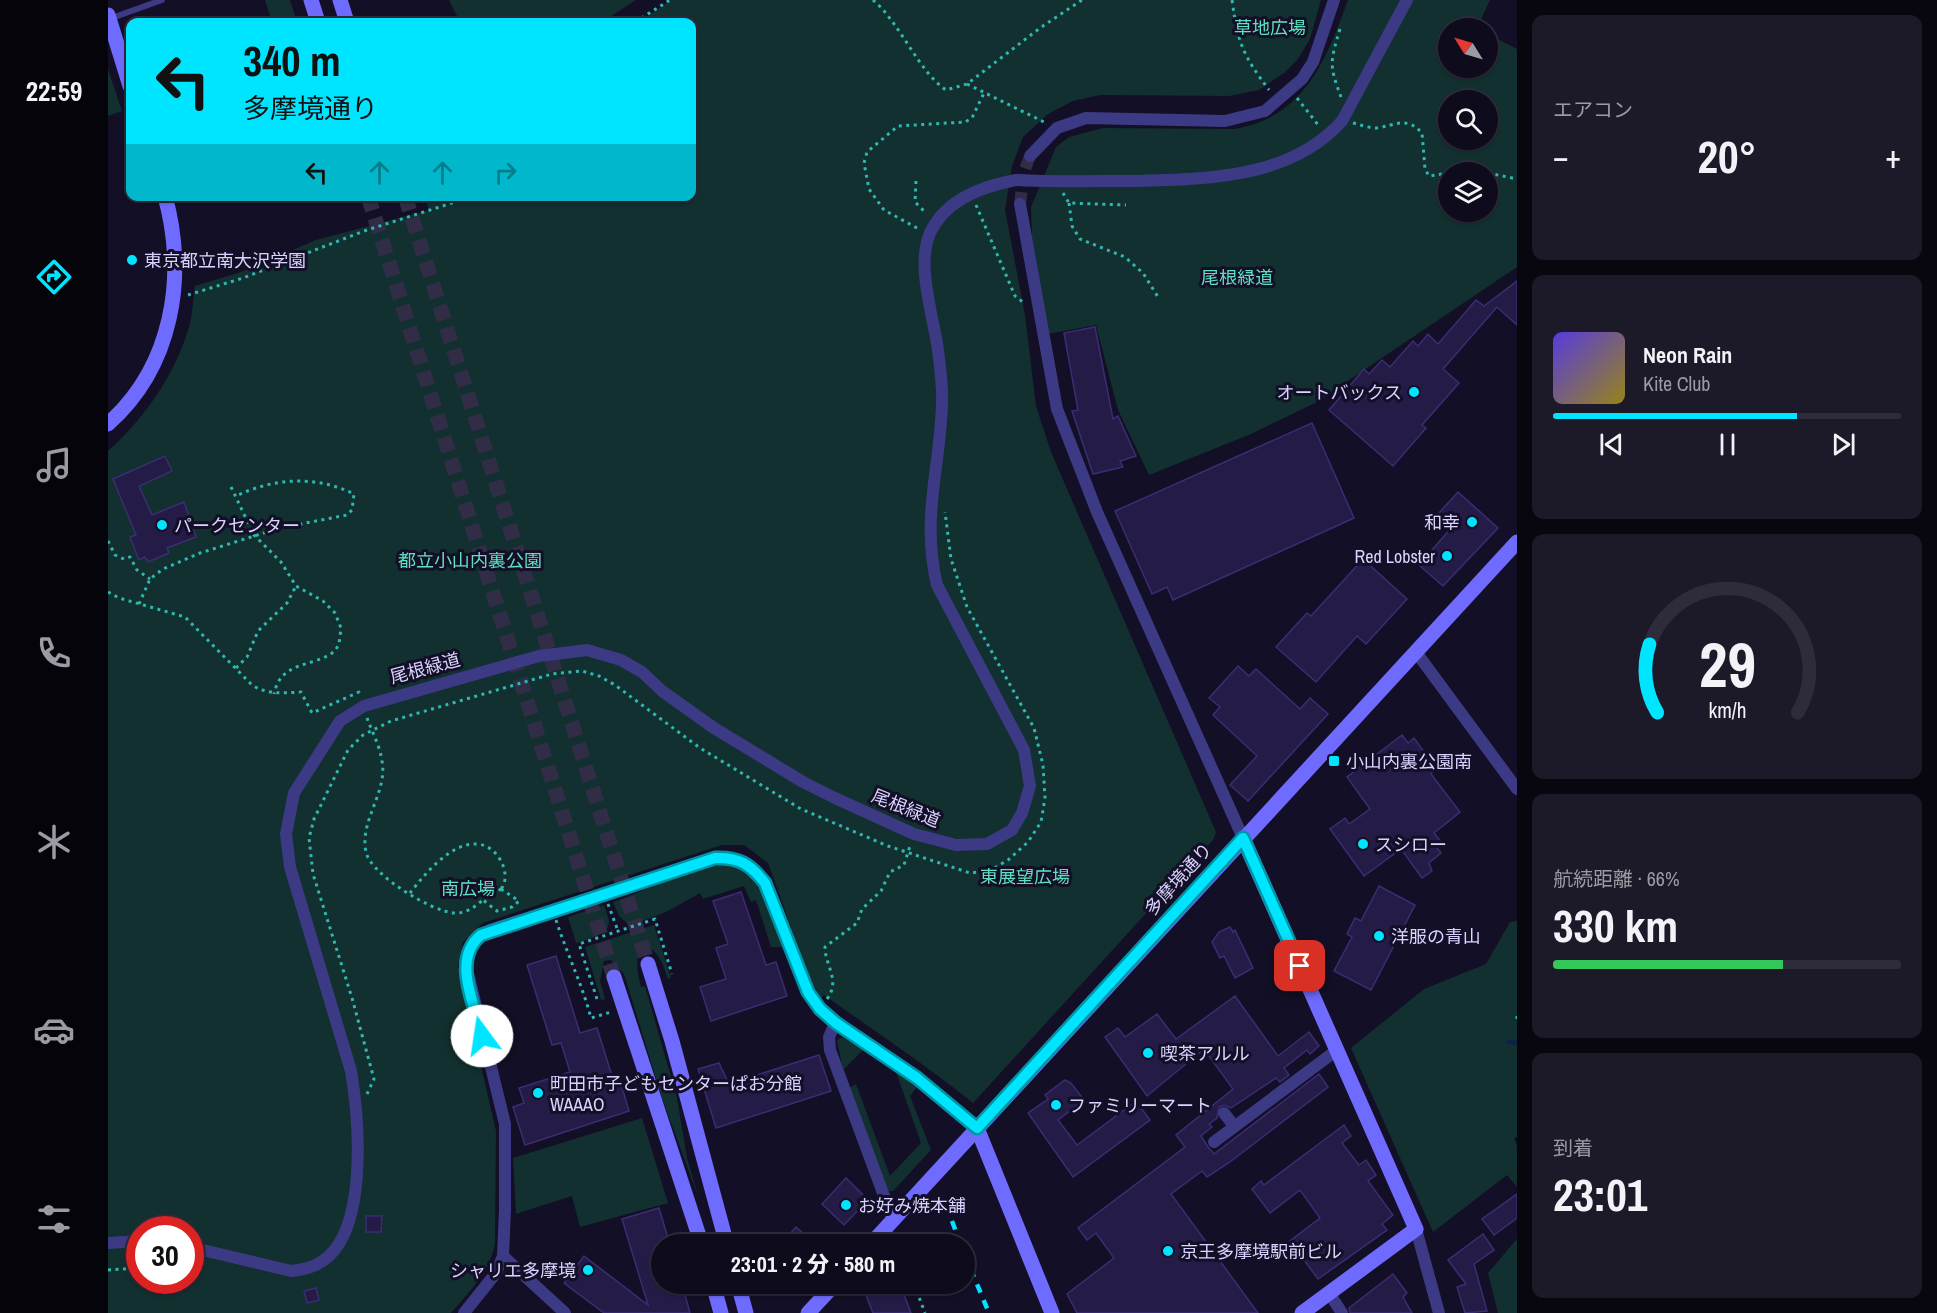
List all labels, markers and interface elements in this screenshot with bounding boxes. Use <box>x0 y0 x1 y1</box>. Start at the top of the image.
park label: 草地広場 <box>1234 15 1306 40</box>
north arrow <box>1438 18 1498 78</box>
map controls <box>1438 18 1498 222</box>
text: 340 m <box>243 33 341 89</box>
icon: left <box>144 42 222 120</box>
text: 22:59 <box>26 73 82 109</box>
text: 多摩境通り <box>243 90 378 126</box>
button: search <box>1438 90 1498 150</box>
text: エアコン <box>1553 96 1633 123</box>
text: 20° <box>1697 126 1757 187</box>
text: − <box>1553 134 1569 178</box>
text: + <box>1885 134 1901 178</box>
icon: left <box>300 156 333 189</box>
icon: ahead <box>363 156 396 189</box>
icon: ahead <box>426 156 459 189</box>
icon: right <box>489 156 522 189</box>
button: layers <box>1438 162 1498 222</box>
place label: 東京都立南大沢学園 <box>144 248 306 273</box>
marker: 東京都立南大沢学園 <box>125 253 139 267</box>
icon: directions <box>33 256 75 298</box>
park label: 尾根緑道 <box>1201 265 1273 290</box>
text: Neon Rain <box>1643 340 1732 370</box>
text: Kite Club <box>1643 370 1710 397</box>
place label: オートバックス <box>1277 380 1402 405</box>
marker: オートバックス <box>1407 385 1421 399</box>
icon: previous <box>1595 428 1628 461</box>
icon: pause <box>1711 428 1744 461</box>
icon: next <box>1827 428 1860 461</box>
icon: music <box>33 444 75 486</box>
place label: 和幸 <box>1424 510 1460 535</box>
place label: パークセンター <box>174 513 300 538</box>
marker: 和幸 <box>1465 515 1479 529</box>
marker: パークセンター <box>155 518 169 532</box>
place label: Red Lobster <box>1355 544 1435 569</box>
park label: 都立小山内裏公園 <box>398 548 542 573</box>
marker: Red Lobster <box>1440 549 1454 563</box>
text: 29 <box>1699 623 1755 707</box>
icon: phone <box>33 632 75 674</box>
street label: 尾根緑道 <box>387 647 463 689</box>
text: km/h <box>1708 697 1746 726</box>
place label: 小山内裏公園南 <box>1346 749 1472 774</box>
marker: 小山内裏公園南 <box>1327 754 1341 768</box>
street label: 尾根緑道 <box>868 783 944 833</box>
icon: climate <box>33 821 75 863</box>
place label: スシロー <box>1375 832 1447 857</box>
street label: 多摩境通り <box>1139 837 1217 921</box>
marker: スシロー <box>1356 837 1370 851</box>
park label: 東展望広場 <box>980 864 1070 889</box>
text: 航続距離 · 66% <box>1553 865 1680 892</box>
park label: 南広場 <box>441 876 495 901</box>
text: 330 km <box>1553 895 1678 956</box>
place label: 洋服の青山 <box>1391 924 1481 949</box>
marker: 洋服の青山 <box>1372 929 1386 943</box>
pin <box>1274 940 1325 991</box>
icon: arrive <box>1283 949 1316 982</box>
position arrow <box>450 1004 514 1068</box>
icon: car <box>33 1009 75 1051</box>
place label: 喫茶アルル <box>1160 1041 1250 1066</box>
marker: 喫茶アルル <box>1141 1046 1155 1060</box>
place label: 町田市子どもセンターぱお分館 WAAAO <box>550 1071 802 1117</box>
marker: 町田市子どもセンターぱお分館 WAAAO <box>531 1086 545 1100</box>
place label: ファミリーマート <box>1068 1093 1212 1118</box>
marker: ファミリーマート <box>1049 1098 1063 1112</box>
text: 到着 <box>1553 1134 1593 1161</box>
text: 23:01 <box>1553 1164 1647 1225</box>
place label: お好み焼本舗 <box>858 1193 966 1218</box>
icon: filters <box>33 1198 75 1240</box>
marker: お好み焼本舗 <box>839 1198 853 1212</box>
speed limit sign: 30 <box>126 1216 204 1294</box>
place label: 京王多摩境駅前ビル <box>1180 1239 1342 1264</box>
marker: 京王多摩境駅前ビル <box>1161 1244 1175 1258</box>
text: 23:01 · 2 分 · 580 m <box>731 1249 895 1279</box>
place label: シャリエ多摩境 <box>450 1258 576 1283</box>
marker: シャリエ多摩境 <box>581 1263 595 1277</box>

